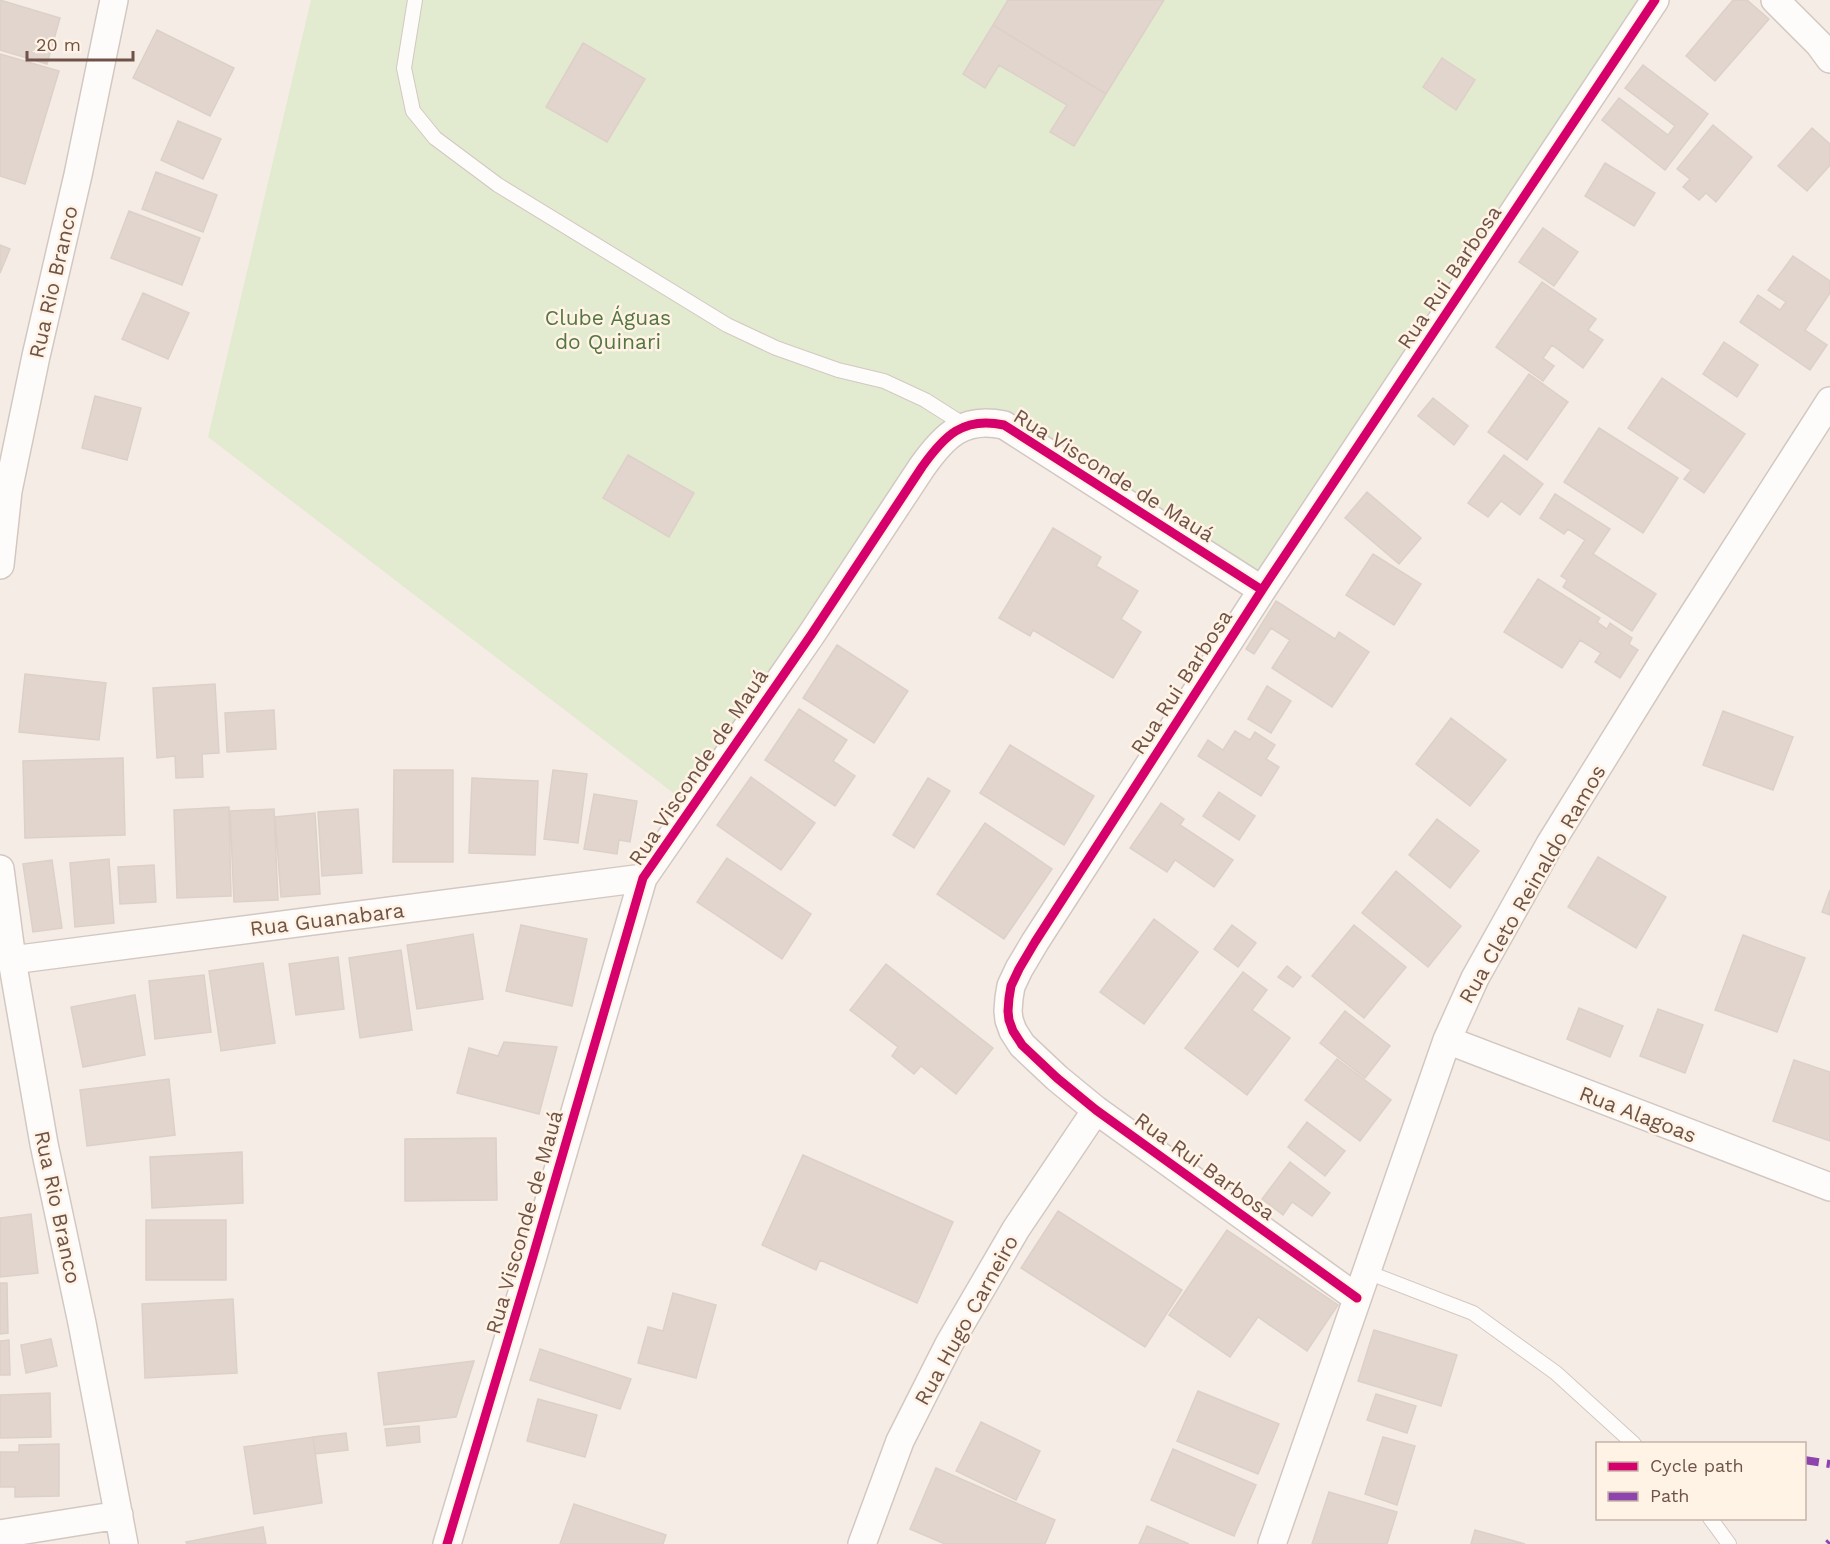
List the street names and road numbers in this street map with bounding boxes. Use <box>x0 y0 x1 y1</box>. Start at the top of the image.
street label: Rua Rui Barbosa <box>1392 200 1506 353</box>
street label: Rua Rio Branco <box>23 203 83 361</box>
street label: Rua Visconde de Mauá <box>1009 403 1219 547</box>
street label: Rua Rui Barbosa <box>1125 605 1237 759</box>
street label: Rua Visconde de Mauá <box>623 664 773 870</box>
street label: Rua Cleto Reinaldo Ramos <box>1453 760 1611 1008</box>
street label: Rua Guanabara <box>248 897 406 941</box>
street label: Rua Alagoas <box>1576 1080 1700 1148</box>
street label: Rua Visconde de Mauá <box>480 1107 568 1337</box>
street label: Rua Rui Barbosa <box>1130 1107 1280 1225</box>
street label: Rua Rio Branco <box>30 1128 86 1286</box>
street label: Rua Hugo Carneiro <box>909 1231 1023 1409</box>

